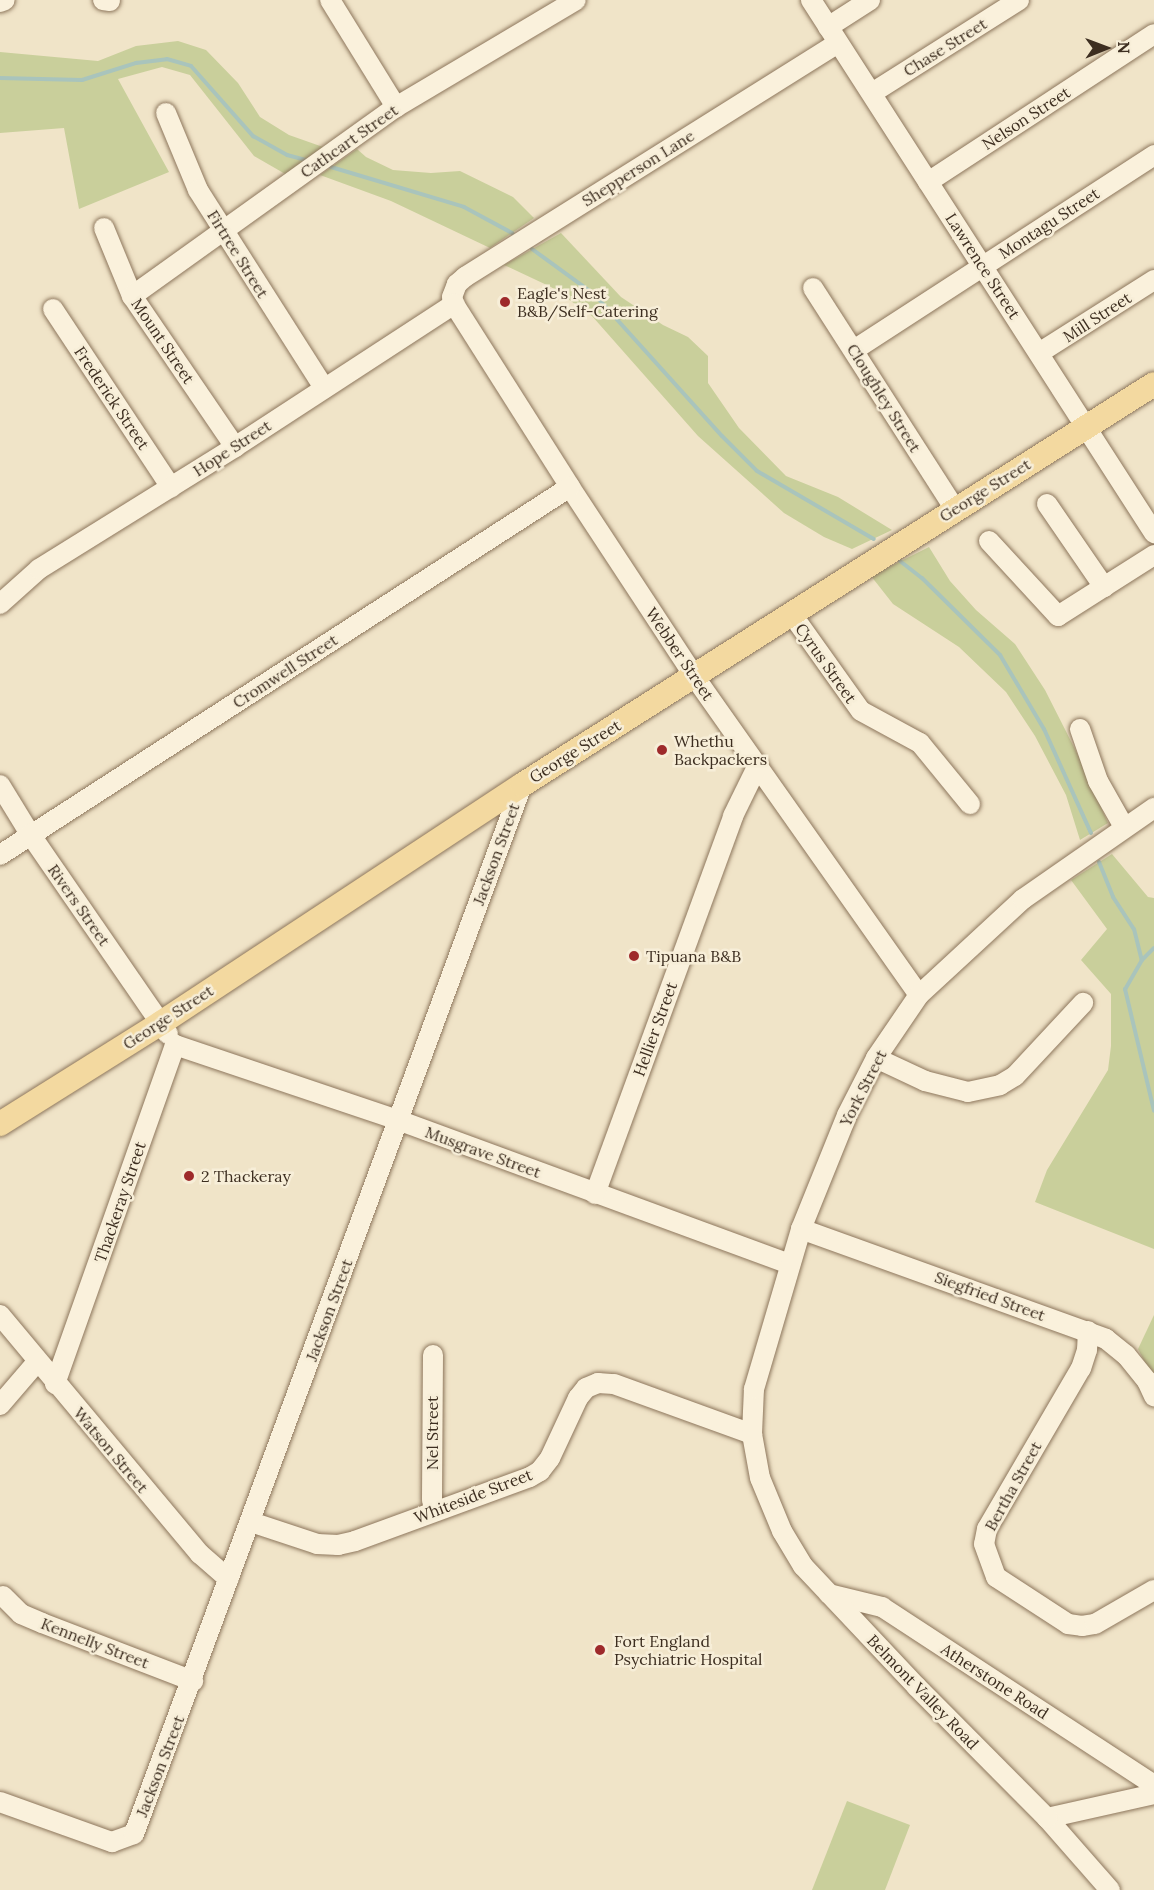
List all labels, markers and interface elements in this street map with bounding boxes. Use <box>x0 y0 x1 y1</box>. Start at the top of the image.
street label: Chase Street <box>900 14 990 80</box>
north arrow <box>1076 18 1136 78</box>
text: N <box>1114 41 1134 54</box>
street label: Nelson Street <box>978 82 1074 154</box>
street label: Cathcart Street <box>297 100 401 182</box>
street label: Shepperson Lane <box>578 126 698 210</box>
street label: Montagu Street <box>995 183 1103 263</box>
street label: Firtree Street <box>203 206 273 302</box>
street label: Lawrence Street <box>942 209 1024 323</box>
place label: Eagle's Nest B&B/Self-Catering <box>517 283 658 321</box>
street label: Mill Street <box>1059 288 1135 346</box>
street label: Mount Street <box>127 295 199 387</box>
marker: Eagle's Nest B&B/Self-Catering <box>498 295 512 309</box>
street label: Cloughley Street <box>843 340 925 456</box>
street label: Frederick Street <box>70 343 154 453</box>
street label: Hope Street <box>189 416 275 480</box>
street label: George Street <box>936 454 1034 526</box>
street label: Webber Street <box>642 604 718 704</box>
street label: Cyrus Street <box>791 619 861 707</box>
street label: Cromwell Street <box>229 630 341 712</box>
street label: George Street <box>526 715 624 787</box>
place label: Whethu Backpackers <box>674 731 767 769</box>
marker: Whethu Backpackers <box>655 743 669 757</box>
street label: Jackson Street <box>469 800 523 908</box>
street label: Rivers Street <box>44 861 114 949</box>
place label: Tipuana B&B <box>646 946 741 966</box>
marker: Tipuana B&B <box>627 949 641 963</box>
street label: Hellier Street <box>629 979 681 1079</box>
street label: George Street <box>119 981 217 1053</box>
street label: York Street <box>836 1046 890 1130</box>
street label: Musgrave Street <box>423 1122 543 1182</box>
street label: Thackeray Street <box>90 1139 150 1265</box>
place label: 2 Thackeray <box>201 1166 291 1186</box>
marker: 2 Thackeray <box>182 1169 196 1183</box>
street label: Jackson Street <box>302 1256 356 1364</box>
street label: Siegfried Street <box>932 1267 1048 1325</box>
street label: Nel Street <box>422 1396 442 1470</box>
street label: Watson Street <box>70 1403 152 1497</box>
street label: Bertha Street <box>981 1438 1045 1534</box>
street label: Whiteside Street <box>411 1465 535 1527</box>
street label: Kennelly Street <box>38 1614 152 1672</box>
place label: Fort England Psychiatric Hospital <box>614 1631 762 1669</box>
street label: Belmont Valley Road <box>863 1631 983 1753</box>
street label: Atherstone Road <box>938 1639 1052 1723</box>
marker: Fort England Psychiatric Hospital <box>591 1641 609 1659</box>
street label: Jackson Street <box>132 1713 188 1819</box>

